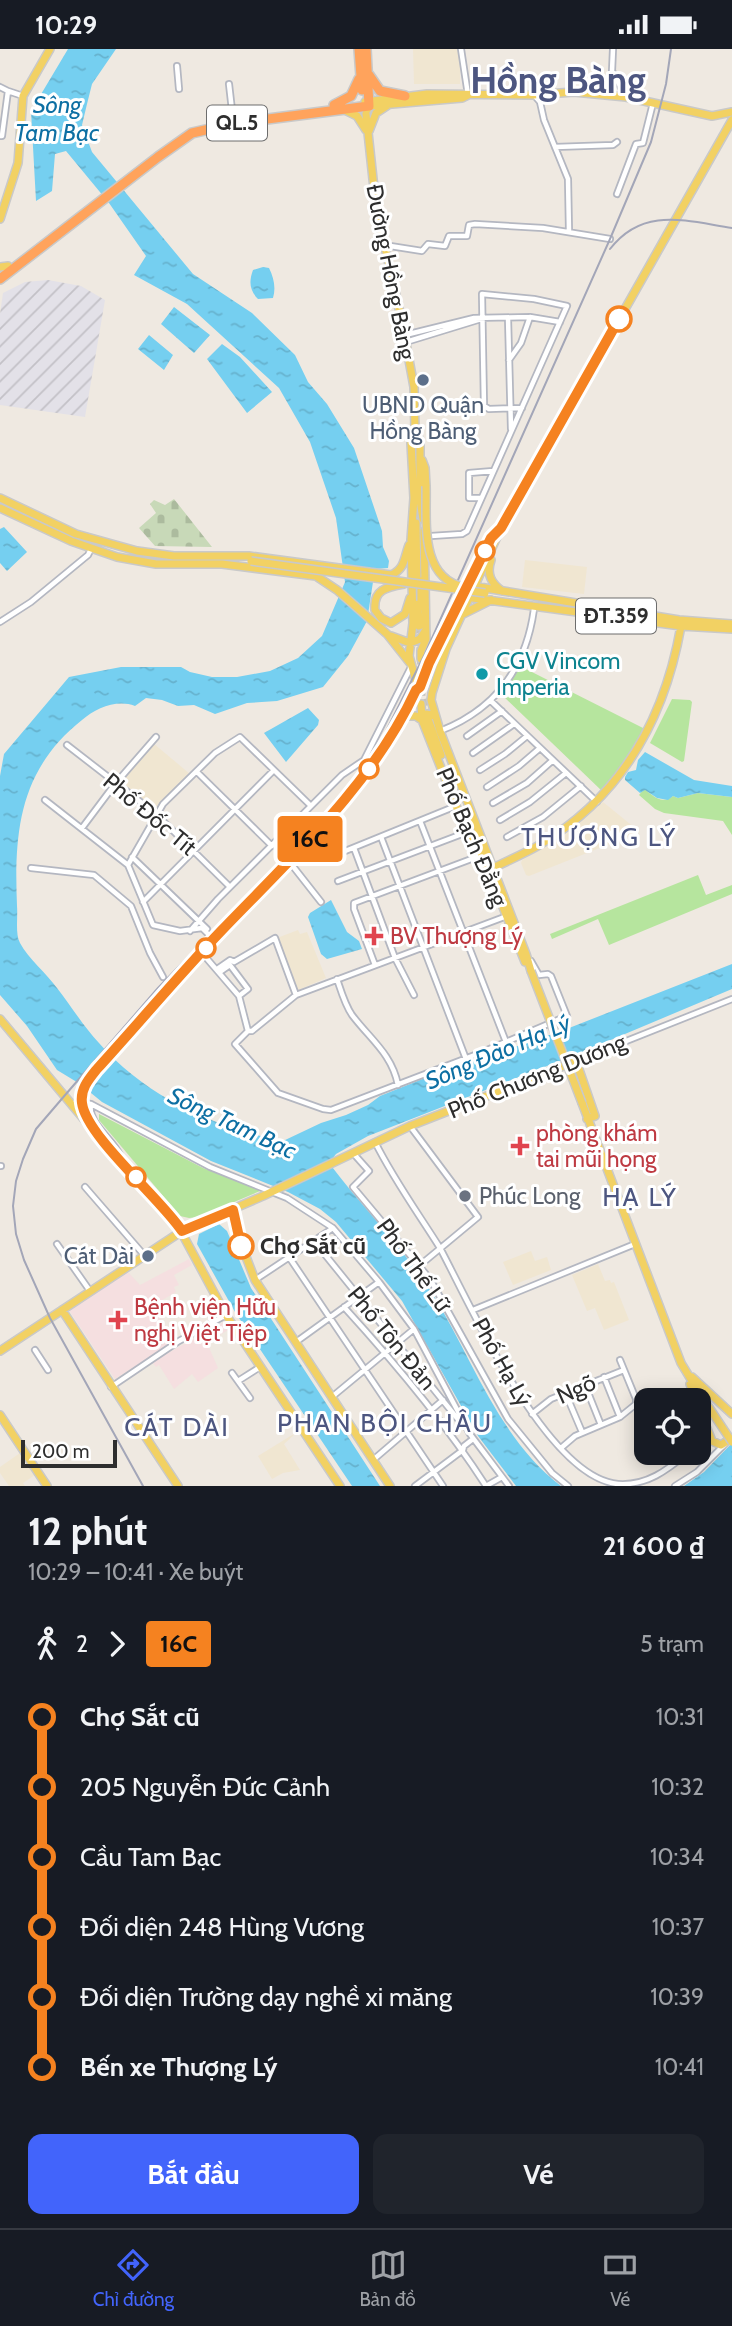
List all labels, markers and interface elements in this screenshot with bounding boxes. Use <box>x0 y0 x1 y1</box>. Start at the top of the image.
text: 10:29 <box>35 9 97 41</box>
district label: Hồng Bàng <box>470 57 646 102</box>
water label: Sông Tam Bạc <box>15 90 100 147</box>
road number: QL.5 <box>207 105 267 141</box>
street label: Đường Hồng Bàng <box>360 182 422 363</box>
unlabelled marker <box>606 306 632 332</box>
marker: UBND Quận Hồng Bàng <box>415 372 431 388</box>
place label: UBND Quận Hồng Bàng <box>362 391 484 445</box>
unlabelled marker <box>475 541 495 561</box>
road number: ĐT.359 <box>576 599 656 633</box>
place label: CGV Vincom Imperia <box>496 647 620 701</box>
marker: CGV Vincom Imperia <box>474 666 490 682</box>
unlabelled marker <box>359 759 379 779</box>
street label: Phố Bạch Đằng <box>430 763 514 911</box>
street label: Phố Đốc Tít <box>98 767 203 861</box>
line badge: 16C <box>270 816 350 862</box>
district label: THƯỢNG LÝ <box>521 821 677 853</box>
text: 16C <box>292 824 328 853</box>
place label: BV Thượng Lý <box>390 922 523 950</box>
marker: BV Thượng Lý <box>364 926 384 946</box>
unlabelled marker <box>196 938 216 958</box>
water label: Sông Đào Hạ Lý <box>421 1008 576 1095</box>
street label: Phố Chương Dương <box>444 1027 631 1125</box>
water label: Sông Tam Bạc <box>164 1080 302 1165</box>
place label: phòng khám tai mũi họng <box>536 1119 657 1173</box>
marker: phòng khám tai mũi họng <box>510 1136 530 1156</box>
unlabelled marker <box>126 1167 146 1187</box>
district label: HẠ LÝ <box>602 1181 678 1213</box>
place label: Phúc Long <box>479 1182 581 1210</box>
marker: Phúc Long <box>457 1188 473 1204</box>
street label: Phố Thế Lữ <box>371 1213 458 1319</box>
place label: Chợ Sắt cũ <box>260 1232 366 1260</box>
marker: Chợ Sắt cũ <box>228 1233 254 1259</box>
place label: Cát Dài <box>64 1242 134 1270</box>
marker: Cát Dài <box>140 1248 156 1264</box>
street label: Phố Tôn Đản <box>342 1281 442 1395</box>
place label: Bệnh viện Hữu nghị Việt Tiệp <box>134 1293 276 1347</box>
marker: Bệnh viện Hữu nghị Việt Tiệp <box>108 1310 128 1330</box>
street label: Phố Hạ Lý <box>466 1313 538 1412</box>
street label: Ngõ <box>552 1368 600 1410</box>
map controls <box>634 1388 711 1465</box>
button: locate <box>634 1388 711 1465</box>
district label: PHAN BỘI CHÂU <box>277 1407 493 1439</box>
district label: CÁT DÀI <box>124 1411 230 1443</box>
scale bar <box>21 1437 117 1469</box>
text: 200 m <box>32 1440 89 1463</box>
text: 12 phút <box>28 1508 147 1555</box>
text: 21 600 ₫ <box>603 1530 704 1562</box>
text: 10:29 – 10:41 · Xe buýt <box>28 1558 243 1586</box>
icon: walk <box>28 1625 66 1663</box>
icon: forward <box>98 1625 136 1663</box>
text: 16C <box>160 1629 197 1658</box>
text: 2 <box>76 1630 88 1658</box>
text: 5 trạm <box>640 1630 704 1658</box>
text: Chợ Sắt cũ <box>80 1701 200 1733</box>
text: 10:31 <box>656 1703 704 1731</box>
text: 205 Nguyễn Đức Cảnh <box>80 1771 330 1803</box>
text: 10:32 <box>651 1773 704 1801</box>
text: Cầu Tam Bạc <box>80 1841 221 1873</box>
text: 10:34 <box>650 1843 704 1871</box>
text: Đối diện 248 Hùng Vương <box>80 1911 364 1943</box>
text: 10:37 <box>652 1913 704 1941</box>
text: Đối diện Trường dạy nghề xi măng <box>80 1981 452 2013</box>
text: 10:39 <box>650 1983 704 2011</box>
text: Bến xe Thượng Lý <box>80 2051 278 2083</box>
text: 10:41 <box>655 2053 704 2081</box>
button: Bắt đầu <box>28 2134 359 2214</box>
button: Vé <box>373 2134 704 2214</box>
tab: Chỉ đường <box>93 2246 174 2311</box>
tab: Bản đồ <box>359 2246 416 2311</box>
tab: Vé <box>601 2246 639 2311</box>

